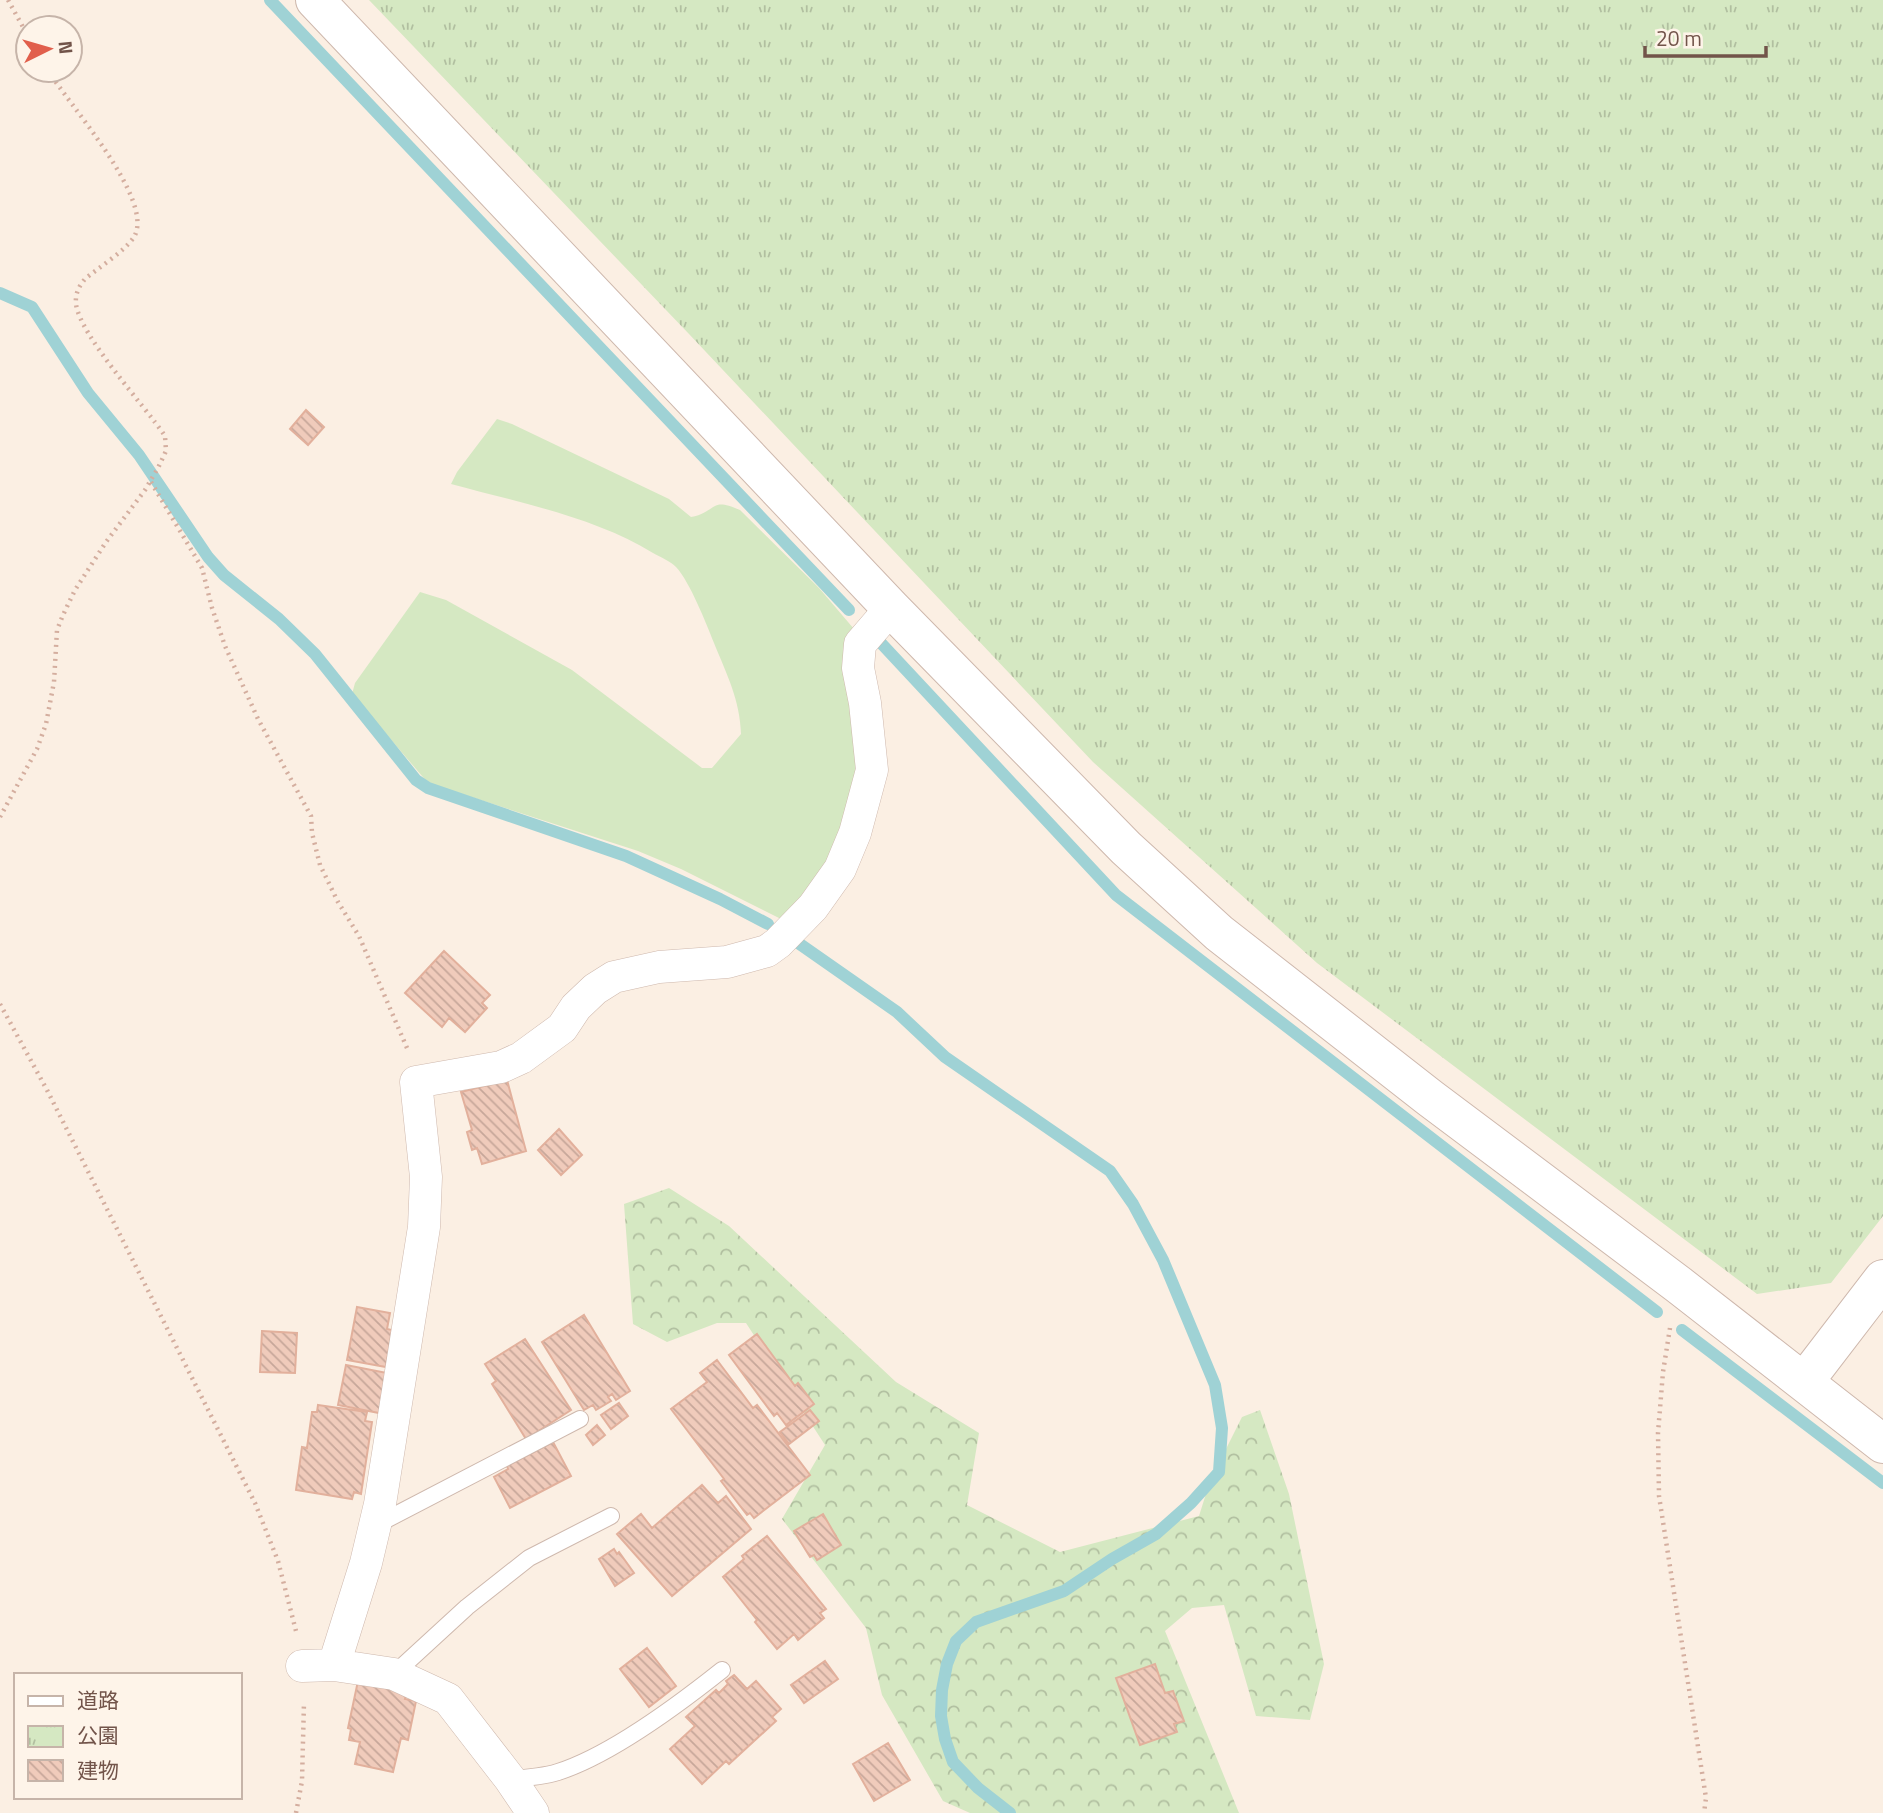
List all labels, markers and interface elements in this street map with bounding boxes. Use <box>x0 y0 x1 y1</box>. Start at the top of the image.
north arrow <box>14 14 84 84</box>
scale bar <box>1645 14 1766 58</box>
text: 20 m <box>1656 22 1702 54</box>
text: N <box>51 40 81 55</box>
legend <box>14 1673 242 1799</box>
text: 道路 <box>77 1684 119 1716</box>
text: 公園 <box>77 1719 119 1751</box>
text: 建物 <box>77 1754 119 1786</box>

